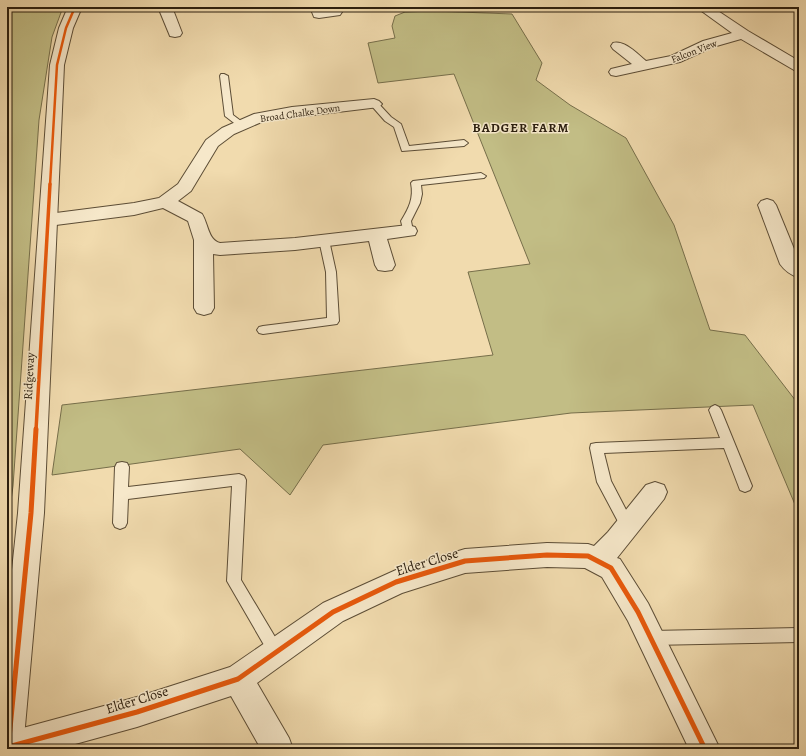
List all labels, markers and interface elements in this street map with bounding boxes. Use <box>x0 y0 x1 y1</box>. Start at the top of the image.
street label: Falcon View <box>669 36 720 66</box>
street label: Broad Chalke Down <box>259 101 341 125</box>
district label: BADGER FARM <box>473 119 569 136</box>
street label: Ridgeway <box>20 351 38 400</box>
street label: Elder Close <box>393 543 461 581</box>
street label: Elder Close <box>103 681 171 719</box>

